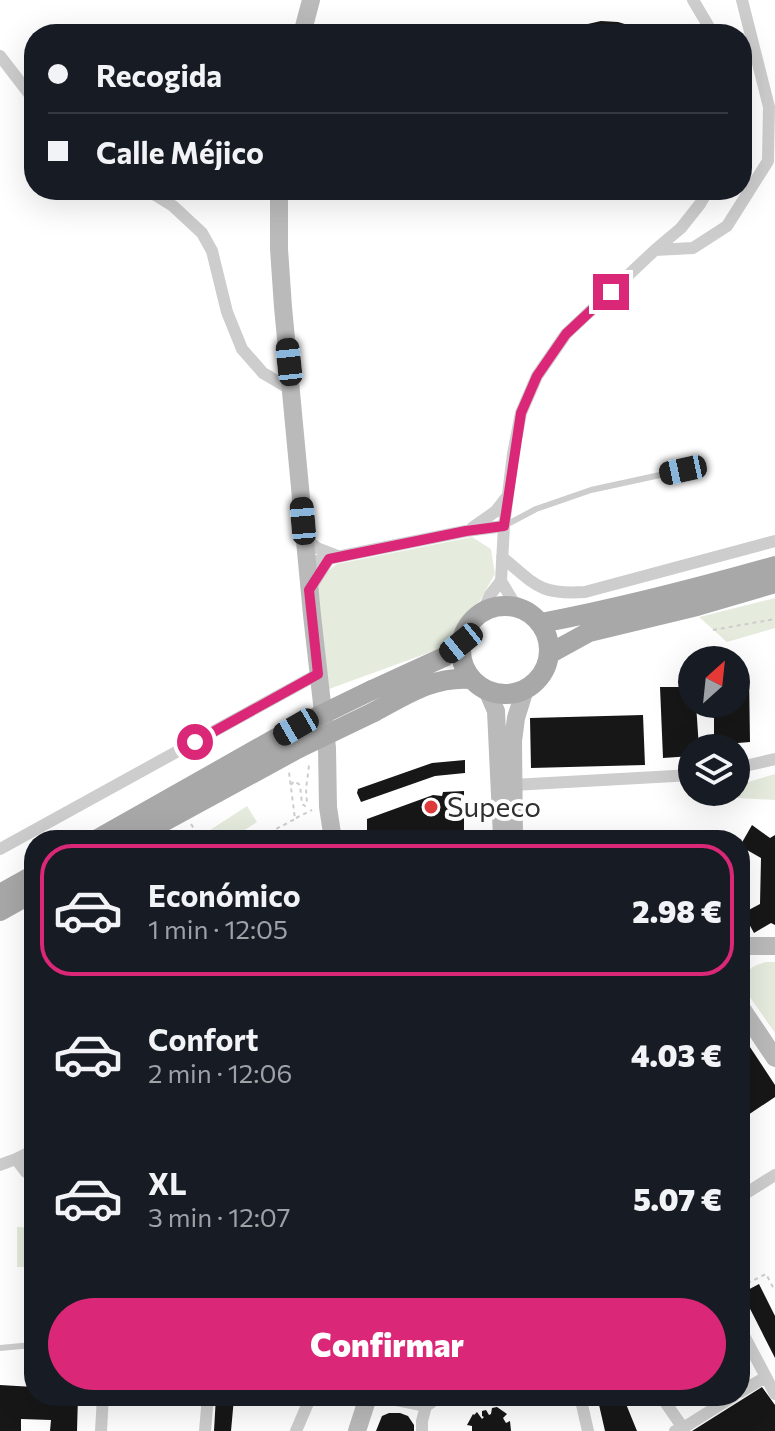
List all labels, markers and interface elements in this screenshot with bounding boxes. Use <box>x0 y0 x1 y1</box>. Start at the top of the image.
text: Recogida <box>96 56 222 93</box>
text: Calle Méjico <box>96 133 264 170</box>
route end <box>593 274 629 310</box>
car <box>275 337 303 387</box>
car <box>657 453 709 487</box>
car <box>289 496 317 546</box>
car <box>435 619 487 667</box>
north arrow <box>678 646 750 718</box>
map controls <box>678 646 750 806</box>
car <box>269 705 323 749</box>
route start <box>177 724 213 760</box>
button: layers <box>678 734 750 806</box>
place label: Supeco <box>447 789 541 823</box>
marker: Supeco <box>422 798 440 816</box>
icon: car <box>52 874 124 946</box>
text: Económico <box>148 876 301 913</box>
text: 2.98 € <box>632 892 722 929</box>
text: 1 min · 12:05 <box>148 913 288 944</box>
icon: car <box>52 1018 124 1090</box>
text: Confort <box>148 1020 259 1057</box>
text: 4.03 € <box>631 1036 722 1073</box>
text: 2 min · 12:06 <box>148 1057 292 1088</box>
icon: car <box>52 1162 124 1234</box>
text: XL <box>148 1164 187 1201</box>
text: 5.07 € <box>633 1180 722 1217</box>
text: 3 min · 12:07 <box>148 1201 290 1232</box>
button: Confirmar <box>48 1298 726 1390</box>

